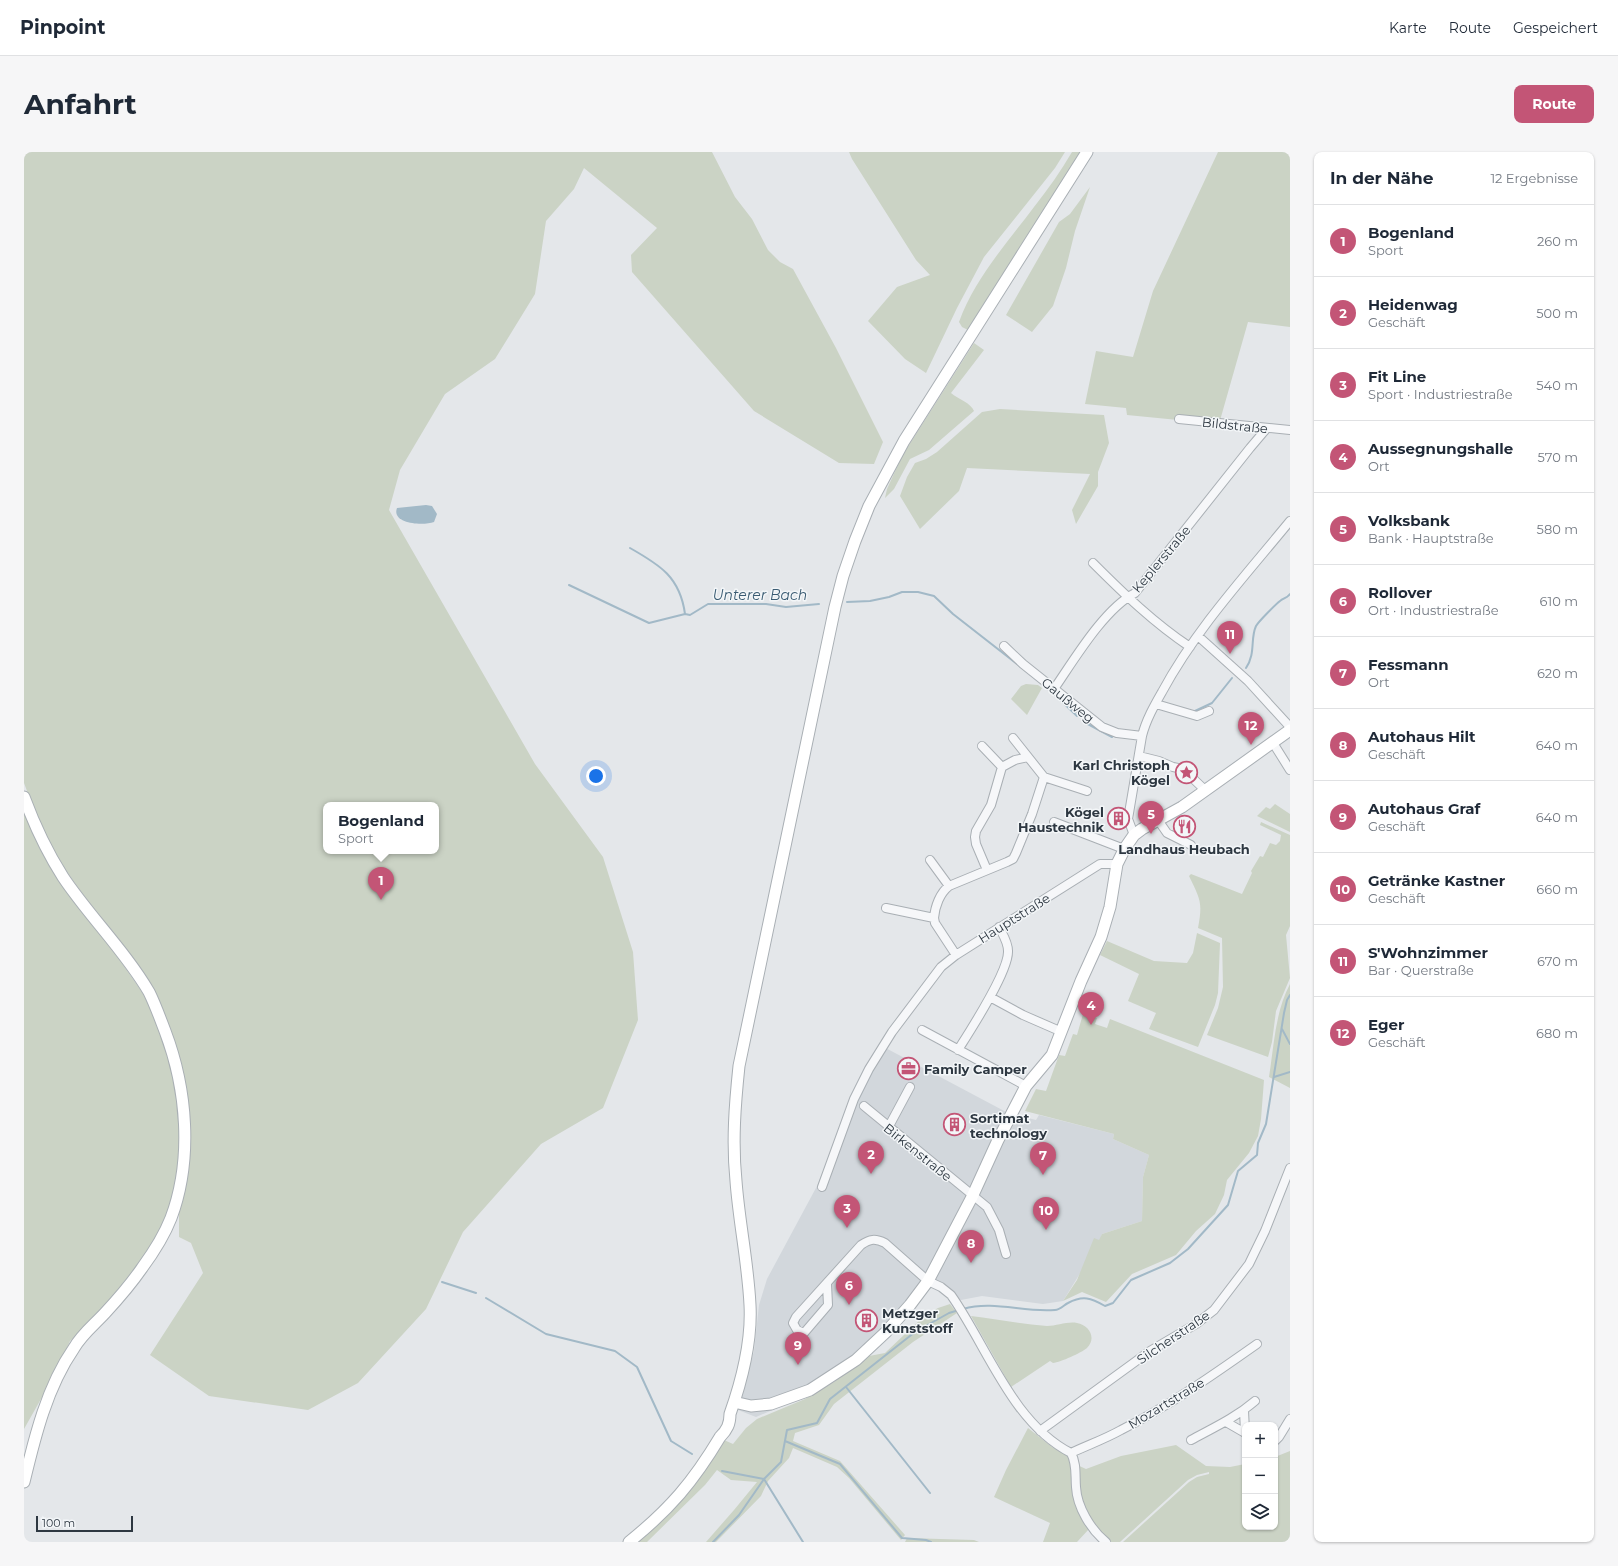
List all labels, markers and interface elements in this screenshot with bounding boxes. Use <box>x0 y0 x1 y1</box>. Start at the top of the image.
text: Pinpoint <box>20 16 105 39</box>
text: Karte <box>1389 19 1427 37</box>
text: Route <box>1449 19 1491 37</box>
text: Gespeichert <box>1513 19 1598 37</box>
button: Route <box>1514 85 1594 123</box>
text: Anfahrt <box>24 87 137 121</box>
text: In der Nähe <box>1330 168 1434 188</box>
text: 12 Ergebnisse <box>1490 170 1578 186</box>
text: Bogenland <box>1368 223 1454 242</box>
text: 1 <box>1340 233 1346 249</box>
text: 260 m <box>1537 233 1578 249</box>
text: Sport <box>1368 242 1404 258</box>
text: Heidenwag <box>1368 295 1458 314</box>
text: 2 <box>1339 305 1347 321</box>
text: 500 m <box>1536 305 1578 321</box>
text: Geschäft <box>1368 314 1426 330</box>
text: Fit Line <box>1368 367 1426 386</box>
text: 3 <box>1339 377 1347 393</box>
text: 540 m <box>1536 377 1578 393</box>
text: Sport · Industriestraße <box>1368 386 1513 402</box>
street label: Bildstraße <box>1201 414 1269 436</box>
text: Aussegnungshalle <box>1368 439 1513 458</box>
text: 4 <box>1339 449 1347 465</box>
text: 570 m <box>1538 449 1578 465</box>
text: Ort <box>1368 458 1390 474</box>
text: Volksbank <box>1368 511 1450 530</box>
text: 5 <box>1339 521 1347 537</box>
text: 580 m <box>1537 521 1578 537</box>
street label: Keplerstraße <box>1128 522 1194 596</box>
text: Bank · Hauptstraße <box>1368 530 1494 546</box>
text: Rollover <box>1368 583 1432 602</box>
water label: Unterer Bach <box>713 586 807 604</box>
text: 6 <box>1339 593 1347 609</box>
text: 610 m <box>1540 593 1578 609</box>
text: Ort · Industriestraße <box>1368 602 1499 618</box>
pin: 11 <box>1217 621 1243 654</box>
text: Fessmann <box>1368 655 1449 674</box>
text: 7 <box>1339 665 1347 681</box>
text: 620 m <box>1537 665 1578 681</box>
street label: Gaußweg <box>1039 674 1097 726</box>
text: Ort <box>1368 674 1390 690</box>
pin: 12 <box>1238 712 1264 745</box>
text: Autohaus Hilt <box>1368 727 1476 746</box>
text: 8 <box>1339 737 1347 753</box>
text: 640 m <box>1536 737 1578 753</box>
text: Geschäft <box>1368 746 1426 762</box>
place label: Karl Christoph Kögel <box>1073 757 1170 788</box>
place icon: Karl Christoph Kögel <box>1173 759 1199 785</box>
your location <box>586 766 606 786</box>
text: Autohaus Graf <box>1368 799 1480 818</box>
pin: 5 <box>1138 801 1164 834</box>
popup <box>323 802 439 854</box>
place label: Kögel Haustechnik <box>1018 804 1104 835</box>
building icon: Kögel Haustechnik <box>1106 806 1132 832</box>
text: 9 <box>1339 809 1347 825</box>
text: 640 m <box>1536 809 1578 825</box>
text: Bogenland <box>338 811 424 830</box>
restaurant icon: Landhaus Heubach <box>1171 814 1197 840</box>
text: Geschäft <box>1368 818 1426 834</box>
text: Sport <box>338 830 374 846</box>
place label: Landhaus Heubach <box>1118 841 1250 857</box>
pin: 1 <box>368 867 394 900</box>
text: Getränke Kastner <box>1368 871 1505 890</box>
text: 10 <box>1336 881 1350 897</box>
text: 660 m <box>1536 881 1578 897</box>
street label: Hauptstraße <box>975 890 1053 946</box>
text: Geschäft <box>1368 890 1426 906</box>
text: S'Wohnzimmer <box>1368 943 1488 962</box>
text: 11 <box>1338 953 1348 969</box>
text: 670 m <box>1537 953 1578 969</box>
text: Bar · Querstraße <box>1368 962 1474 978</box>
pin: 4 <box>1078 992 1104 1025</box>
text: Eger <box>1368 1015 1404 1034</box>
text: 12 <box>1337 1025 1349 1041</box>
text: 680 m <box>1536 1025 1578 1041</box>
text: Geschäft <box>1368 1034 1426 1050</box>
office icon: Family Camper <box>895 1056 921 1082</box>
place label: Family Camper <box>924 1061 1027 1077</box>
place label: Sortimat technology <box>970 1110 1047 1141</box>
building icon: Sortimat technology <box>942 1112 968 1138</box>
street label: Birkenstraße <box>881 1120 955 1184</box>
pin: 2 <box>858 1141 884 1174</box>
pin: 7 <box>1030 1142 1056 1175</box>
pin: 3 <box>834 1195 860 1228</box>
pin: 10 <box>1033 1197 1059 1230</box>
pin: 8 <box>958 1230 984 1263</box>
pin: 6 <box>836 1272 862 1305</box>
place label: Metzger Kunststoff <box>882 1305 954 1336</box>
building icon: Metzger Kunststoff <box>853 1307 879 1333</box>
street label: Silcherstraße <box>1133 1307 1213 1367</box>
pin: 9 <box>785 1332 811 1365</box>
street label: Mozartstraße <box>1125 1374 1207 1432</box>
map controls <box>1242 1422 1278 1530</box>
button: + <box>1242 1422 1278 1458</box>
button: − <box>1242 1458 1278 1494</box>
button: layers <box>1242 1494 1278 1530</box>
scale bar <box>36 1514 133 1533</box>
text: 100 m <box>42 1516 75 1530</box>

